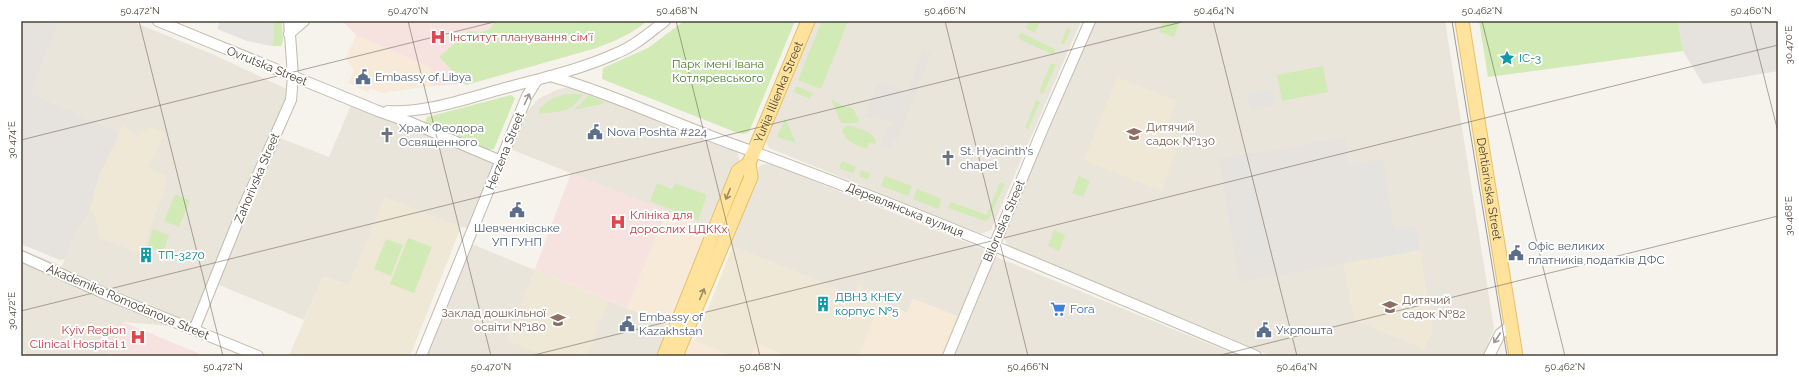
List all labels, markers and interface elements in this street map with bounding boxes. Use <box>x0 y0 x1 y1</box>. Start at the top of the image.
text: 50.472°N <box>120 5 160 16</box>
text: 50.470°N <box>388 5 428 16</box>
text: 50.468°N <box>656 5 698 16</box>
text: 50.466°N <box>924 5 966 16</box>
text: 50.464°N <box>1194 5 1234 16</box>
text: 50.462°N <box>1462 5 1502 16</box>
text: 50.460°N <box>1730 5 1772 16</box>
text: 30.470°E <box>1783 26 1794 64</box>
hospital icon: Інститут планування сім'ї <box>429 28 447 46</box>
place label: Інститут планування сім'ї <box>450 30 593 44</box>
street label: Yuriia Illienka Street <box>751 39 806 145</box>
street label: Ovrutska Street <box>225 43 309 89</box>
place icon: ІС-3 <box>1498 49 1516 67</box>
place label: ІС-3 <box>1519 51 1541 65</box>
park label: Парк імені Івана Котляревського <box>672 57 764 85</box>
public building icon: Embassy of Libya <box>354 68 372 86</box>
place label: Embassy of Libya <box>375 70 471 84</box>
one-way arrow <box>523 93 531 105</box>
street label: Herzena Street <box>483 110 527 192</box>
place label: Дитячий садок №130 <box>1146 120 1215 148</box>
text: 30.474°E <box>6 121 17 159</box>
place label: Храм Феодора Освященного <box>399 121 484 149</box>
public building icon: Nova Poshta #224 <box>586 123 604 141</box>
place label: Nova Poshta #224 <box>607 125 707 139</box>
school or university icon: Дитячий садок №130 <box>1125 125 1143 143</box>
church icon: Храм Феодора Освященного <box>378 126 396 144</box>
street label: Zahorivska Street <box>232 131 282 225</box>
street label: Dehtiarivska Street <box>1474 136 1504 241</box>
place label: St. Hyacinth's chapel <box>960 144 1034 172</box>
church icon: St. Hyacinth's chapel <box>939 149 957 167</box>
street label: Biloruska Street <box>980 178 1028 264</box>
street label: Деревлянська вулиця <box>844 180 966 240</box>
one-way arrow <box>724 188 732 200</box>
text: 30.468°E <box>1783 196 1794 236</box>
public building icon: Шевченківське УП ГУНП <box>508 201 526 219</box>
place label: Клініка для дорослих ЦДККх <box>630 208 727 236</box>
hospital icon: Клініка для дорослих ЦДККх <box>609 213 627 231</box>
place label: Шевченківське УП ГУНП <box>474 221 560 249</box>
place label: Офіс великих платників податків ДФС <box>1528 239 1665 267</box>
public building icon: Офіс великих платників податків ДФС <box>1507 244 1525 262</box>
building icon: ТП-3270 <box>137 246 155 264</box>
place label: ТП-3270 <box>158 248 205 262</box>
street label: Akademika Romodanova Street <box>45 261 211 343</box>
one-way arrow <box>698 289 706 301</box>
place label: ДВНЗ КНЕУ корпус №5 <box>835 290 902 318</box>
text: 30.472°E <box>6 292 17 330</box>
place label: Дитячий садок №82 <box>1402 293 1466 321</box>
building icon: ДВНЗ КНЕУ корпус №5 <box>814 295 832 313</box>
school or university icon: Дитячий садок №82 <box>1381 298 1399 316</box>
supermarket icon: Fora <box>1049 300 1067 318</box>
place label: Fora <box>1070 302 1095 316</box>
place label: Заклад дошкільної освіти №180 <box>441 306 546 334</box>
place label: Embassy of Kazakhstan <box>639 310 704 338</box>
school or university icon: Заклад дошкільної освіти №180 <box>549 311 567 329</box>
public building icon: Embassy of Kazakhstan <box>618 315 636 333</box>
public building icon: Укрпошта <box>1255 321 1273 339</box>
place label: Kyiv Region Clinical Hospital 1 <box>30 323 126 351</box>
place label: Укрпошта <box>1276 323 1333 337</box>
hospital icon: Kyiv Region Clinical Hospital 1 <box>129 328 147 346</box>
one-way arrow <box>1493 332 1501 344</box>
text: 50.472°N <box>203 361 243 372</box>
text: 50.470°N <box>471 361 511 372</box>
text: 50.468°N <box>739 361 781 372</box>
text: 50.466°N <box>1007 361 1049 372</box>
text: 50.464°N <box>1277 361 1317 372</box>
text: 50.462°N <box>1545 361 1585 372</box>

